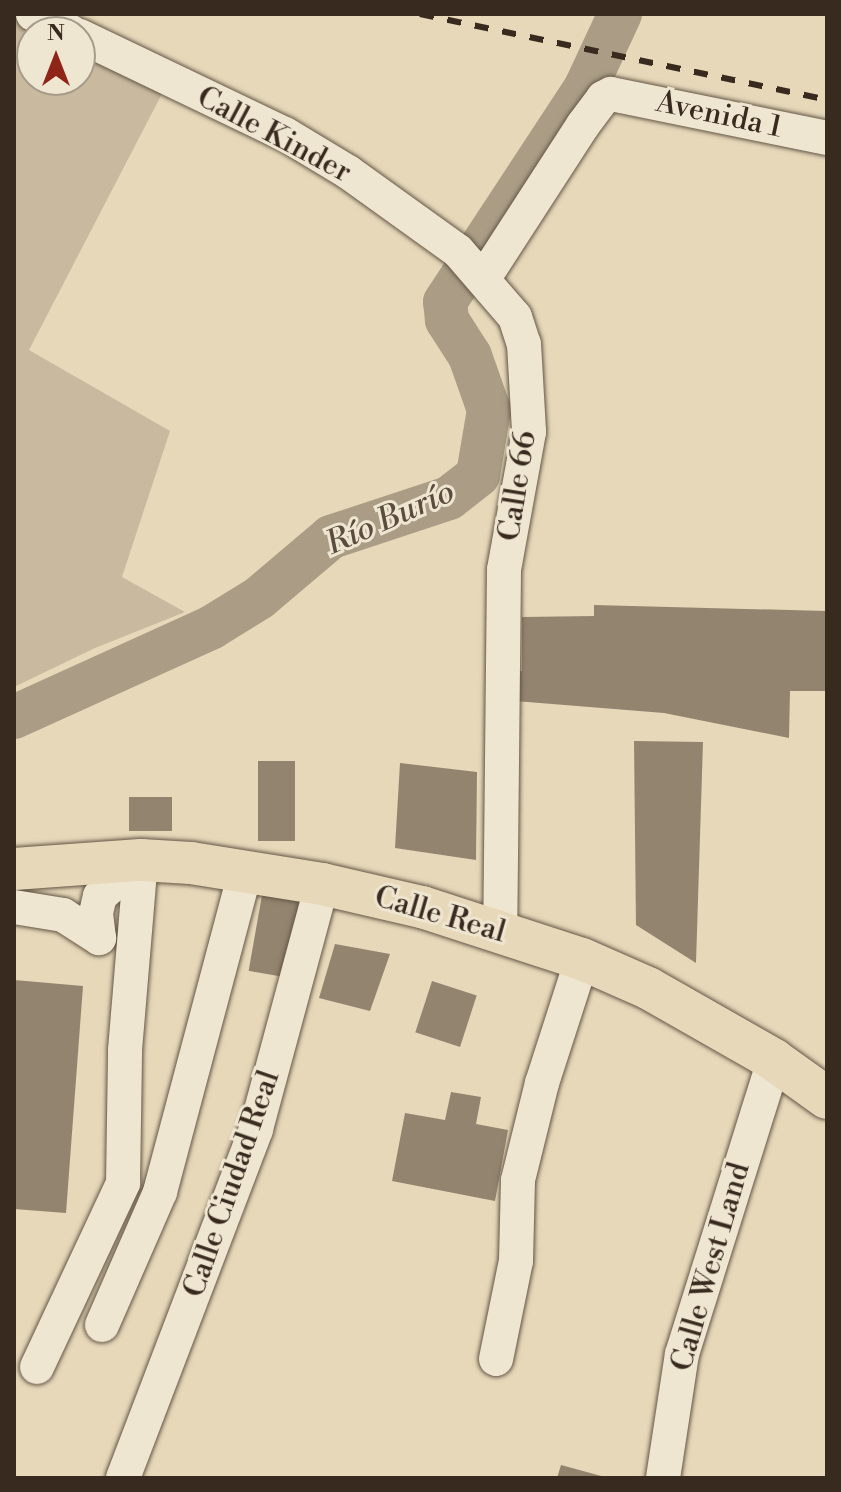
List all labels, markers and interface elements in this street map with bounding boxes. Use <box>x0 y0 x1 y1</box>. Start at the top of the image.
north arrow <box>16 16 96 96</box>
text: N <box>47 20 65 47</box>
street label: Calle Kinder <box>191 79 357 191</box>
street label: Avenida 1 <box>653 84 785 146</box>
street label: Calle 66 <box>492 428 544 544</box>
water label: Río Burío <box>320 473 460 563</box>
street label: Calle Real <box>370 879 510 951</box>
street label: Calle Ciudad Real <box>176 1066 288 1302</box>
street label: Calle West Land <box>664 1158 758 1376</box>

